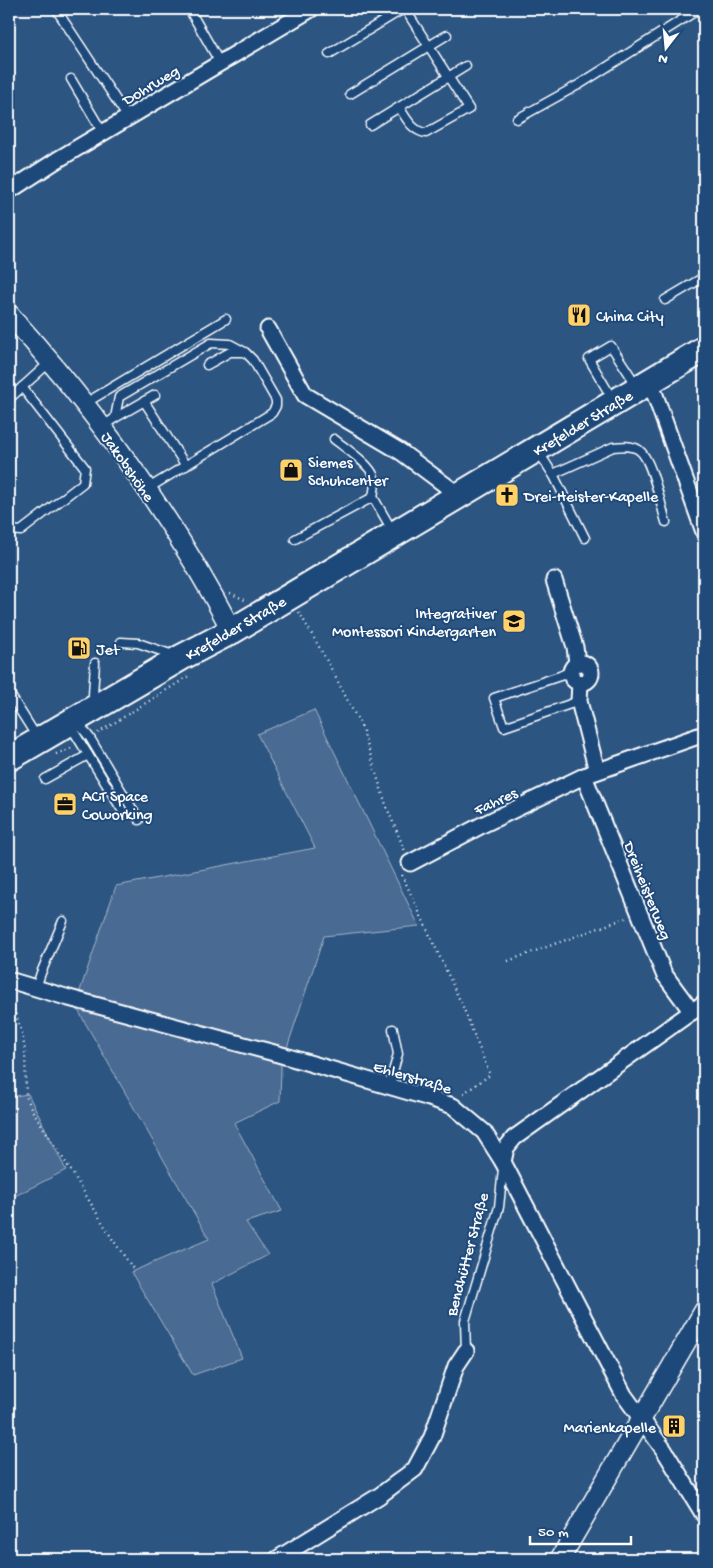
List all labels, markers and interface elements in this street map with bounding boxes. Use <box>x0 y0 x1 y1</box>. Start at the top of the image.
north arrow <box>640 22 690 72</box>
text: N <box>656 49 670 68</box>
street label: Dohrweg <box>119 63 184 112</box>
restaurant icon: China City <box>566 302 592 328</box>
place label: China City <box>596 309 664 328</box>
street label: Krefelder Straße <box>530 387 638 462</box>
street label: Jakobshöhe <box>95 429 158 507</box>
place label: Siemes Schuhcenter <box>308 455 389 492</box>
shop icon: Siemes Schuhcenter <box>278 457 304 483</box>
church icon: Drei-Heister-Kapelle <box>494 482 520 508</box>
place label: Drei-Heister-Kapelle <box>523 489 659 508</box>
street label: Krefelder Straße <box>183 593 291 667</box>
place label: Integrativer Montessori Kindergarten <box>332 606 497 643</box>
school or university icon: Integrativer Montessori Kindergarten <box>501 608 527 634</box>
fuel station icon: Jet <box>66 635 92 661</box>
place label: Jet <box>96 642 121 661</box>
street label: Fahres <box>471 784 522 822</box>
place label: ACT Space Coworking <box>82 789 153 826</box>
office icon: ACT Space Coworking <box>52 791 78 817</box>
street label: Dreiheisterweg <box>617 838 674 943</box>
street label: Ehlerstraße <box>370 1058 454 1100</box>
street label: Bendhütter Straße <box>444 1191 495 1320</box>
building icon: Marienkapelle <box>661 1413 687 1439</box>
place label: Marienkapelle <box>564 1420 657 1439</box>
scale bar <box>530 1513 632 1545</box>
text: 50 m <box>538 1524 569 1542</box>

